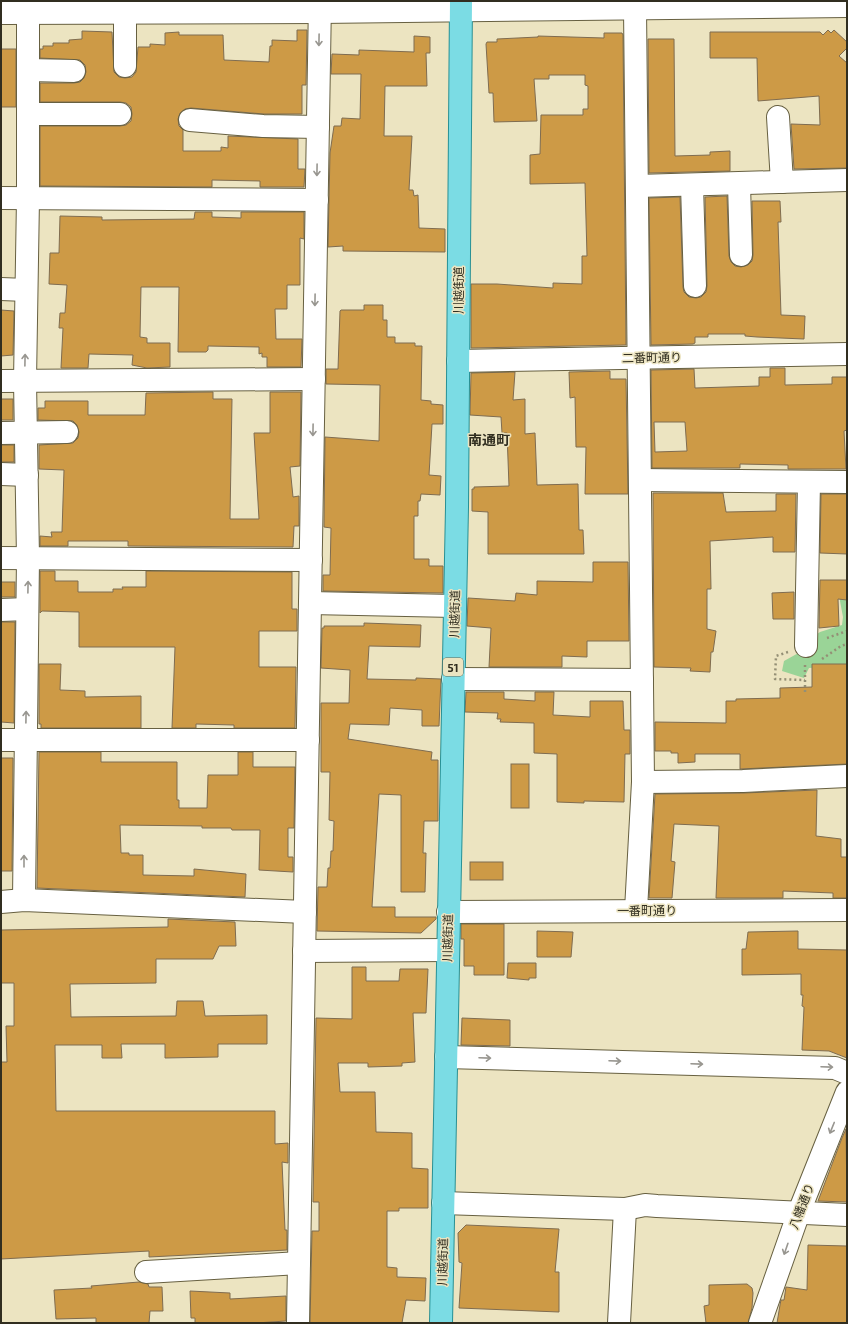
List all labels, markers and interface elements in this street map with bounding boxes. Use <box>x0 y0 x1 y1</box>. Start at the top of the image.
one-way arrow <box>316 33 323 46</box>
one-way arrow <box>313 163 321 176</box>
street label: 川越街道 <box>451 266 465 314</box>
one-way arrow <box>311 293 319 306</box>
street label: 二番町通り <box>622 349 682 365</box>
one-way arrow <box>21 354 29 367</box>
one-way arrow <box>309 423 317 436</box>
district label: 南通町 <box>468 431 510 448</box>
one-way arrow <box>24 581 32 594</box>
street label: 川越街道 <box>447 590 461 638</box>
road number: 51 <box>443 658 463 676</box>
one-way arrow <box>22 711 30 724</box>
one-way arrow <box>20 855 28 868</box>
street label: 一番町通り <box>617 903 677 917</box>
street label: 川越街道 <box>440 914 454 962</box>
one-way arrow <box>478 1054 491 1061</box>
one-way arrow <box>608 1058 621 1065</box>
one-way arrow <box>690 1060 703 1068</box>
one-way arrow <box>820 1064 833 1071</box>
one-way arrow <box>828 1121 836 1133</box>
street label: 八幡通り <box>786 1181 816 1231</box>
street label: 川越街道 <box>435 1238 449 1286</box>
one-way arrow <box>781 1243 789 1255</box>

